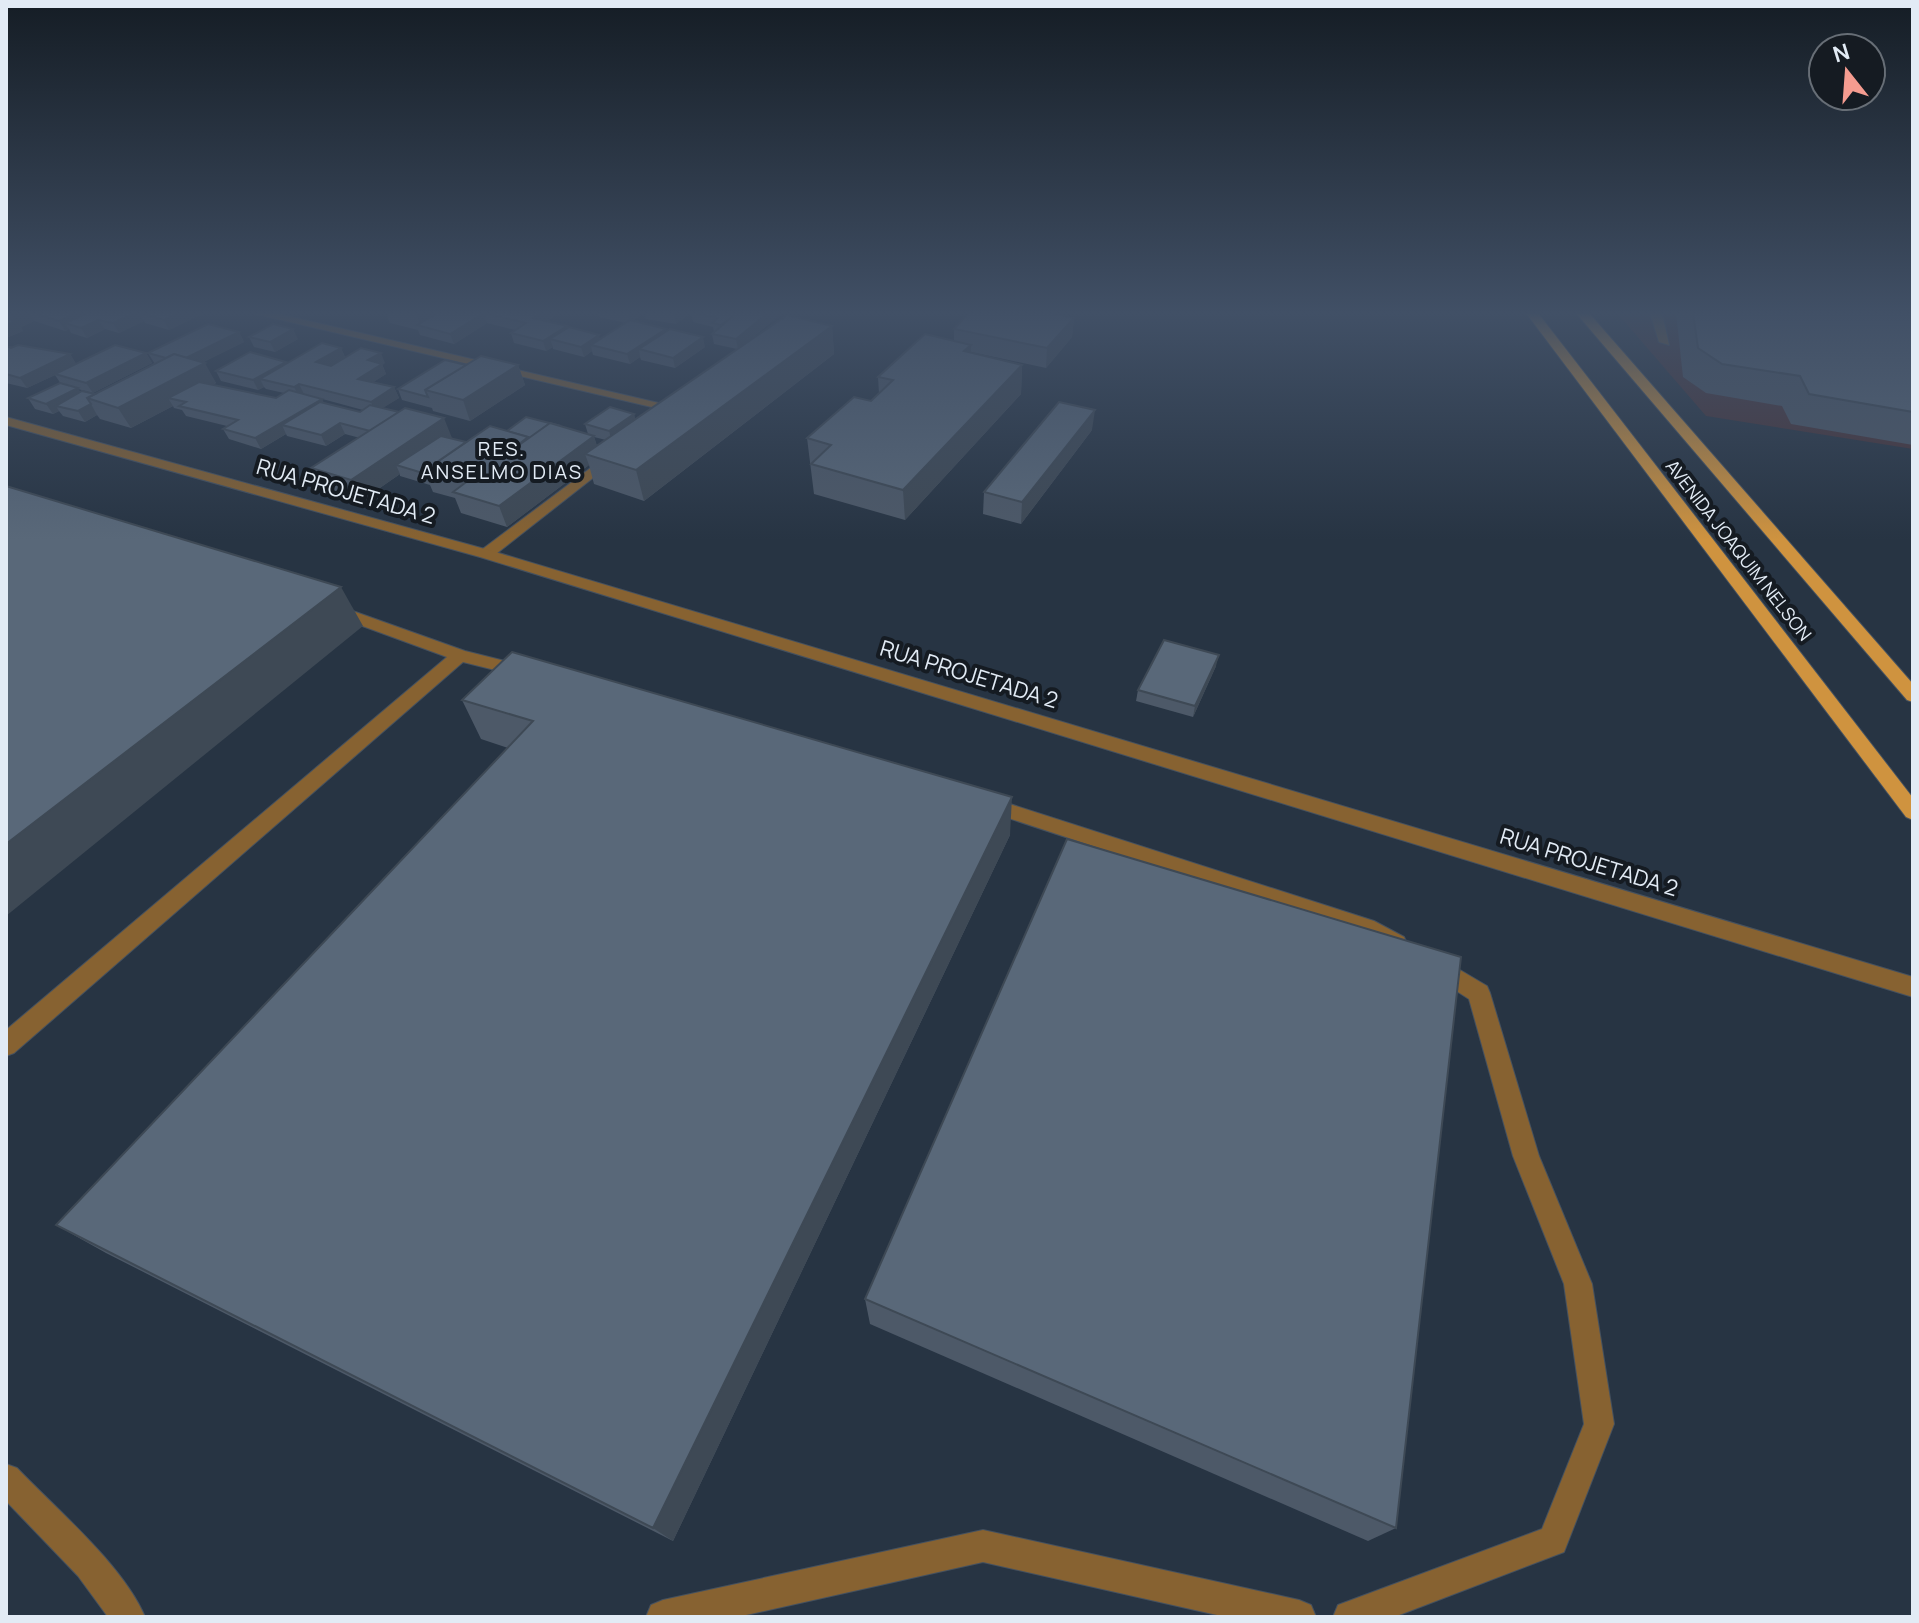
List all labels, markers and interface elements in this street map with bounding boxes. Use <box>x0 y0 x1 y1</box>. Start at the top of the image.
north arrow <box>1807 32 1887 112</box>
text: N <box>1829 36 1853 70</box>
district label: RES. ANSELMO DIAS <box>421 435 583 485</box>
street label: RUA PROJETADA 2 <box>253 451 439 531</box>
street label: AVENIDA JOAQUIM NELSON <box>1661 455 1817 645</box>
street label: RUA PROJETADA 2 <box>876 633 1062 715</box>
street label: RUA PROJETADA 2 <box>1496 821 1682 903</box>

